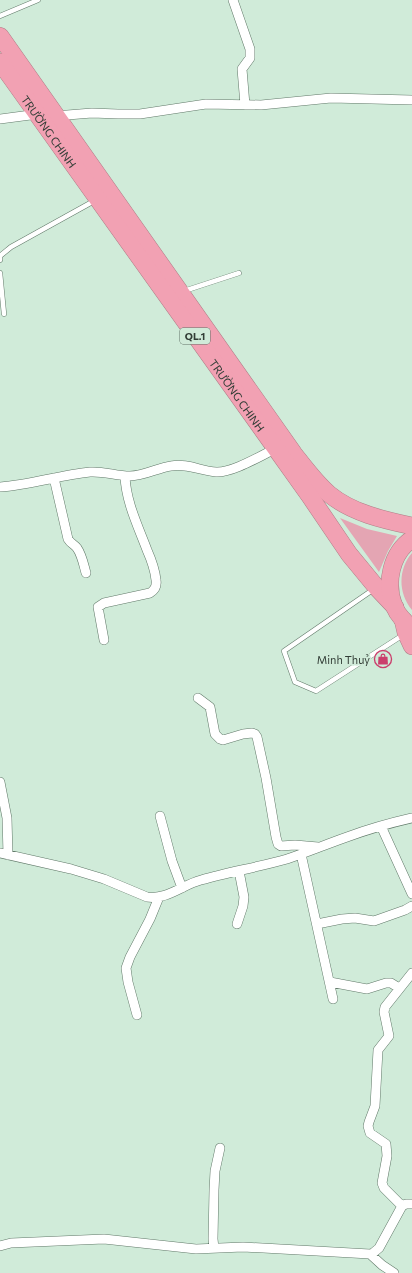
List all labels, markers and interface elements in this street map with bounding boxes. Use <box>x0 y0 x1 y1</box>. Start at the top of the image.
street label: TRƯỜNG CHINH <box>19 93 80 170</box>
road number: QL.1 <box>180 328 210 344</box>
street label: TRƯỜNG CHINH <box>207 356 268 434</box>
shop icon: Minh Thuỷ <box>373 649 393 669</box>
place label: Minh Thuỷ <box>317 653 370 666</box>

